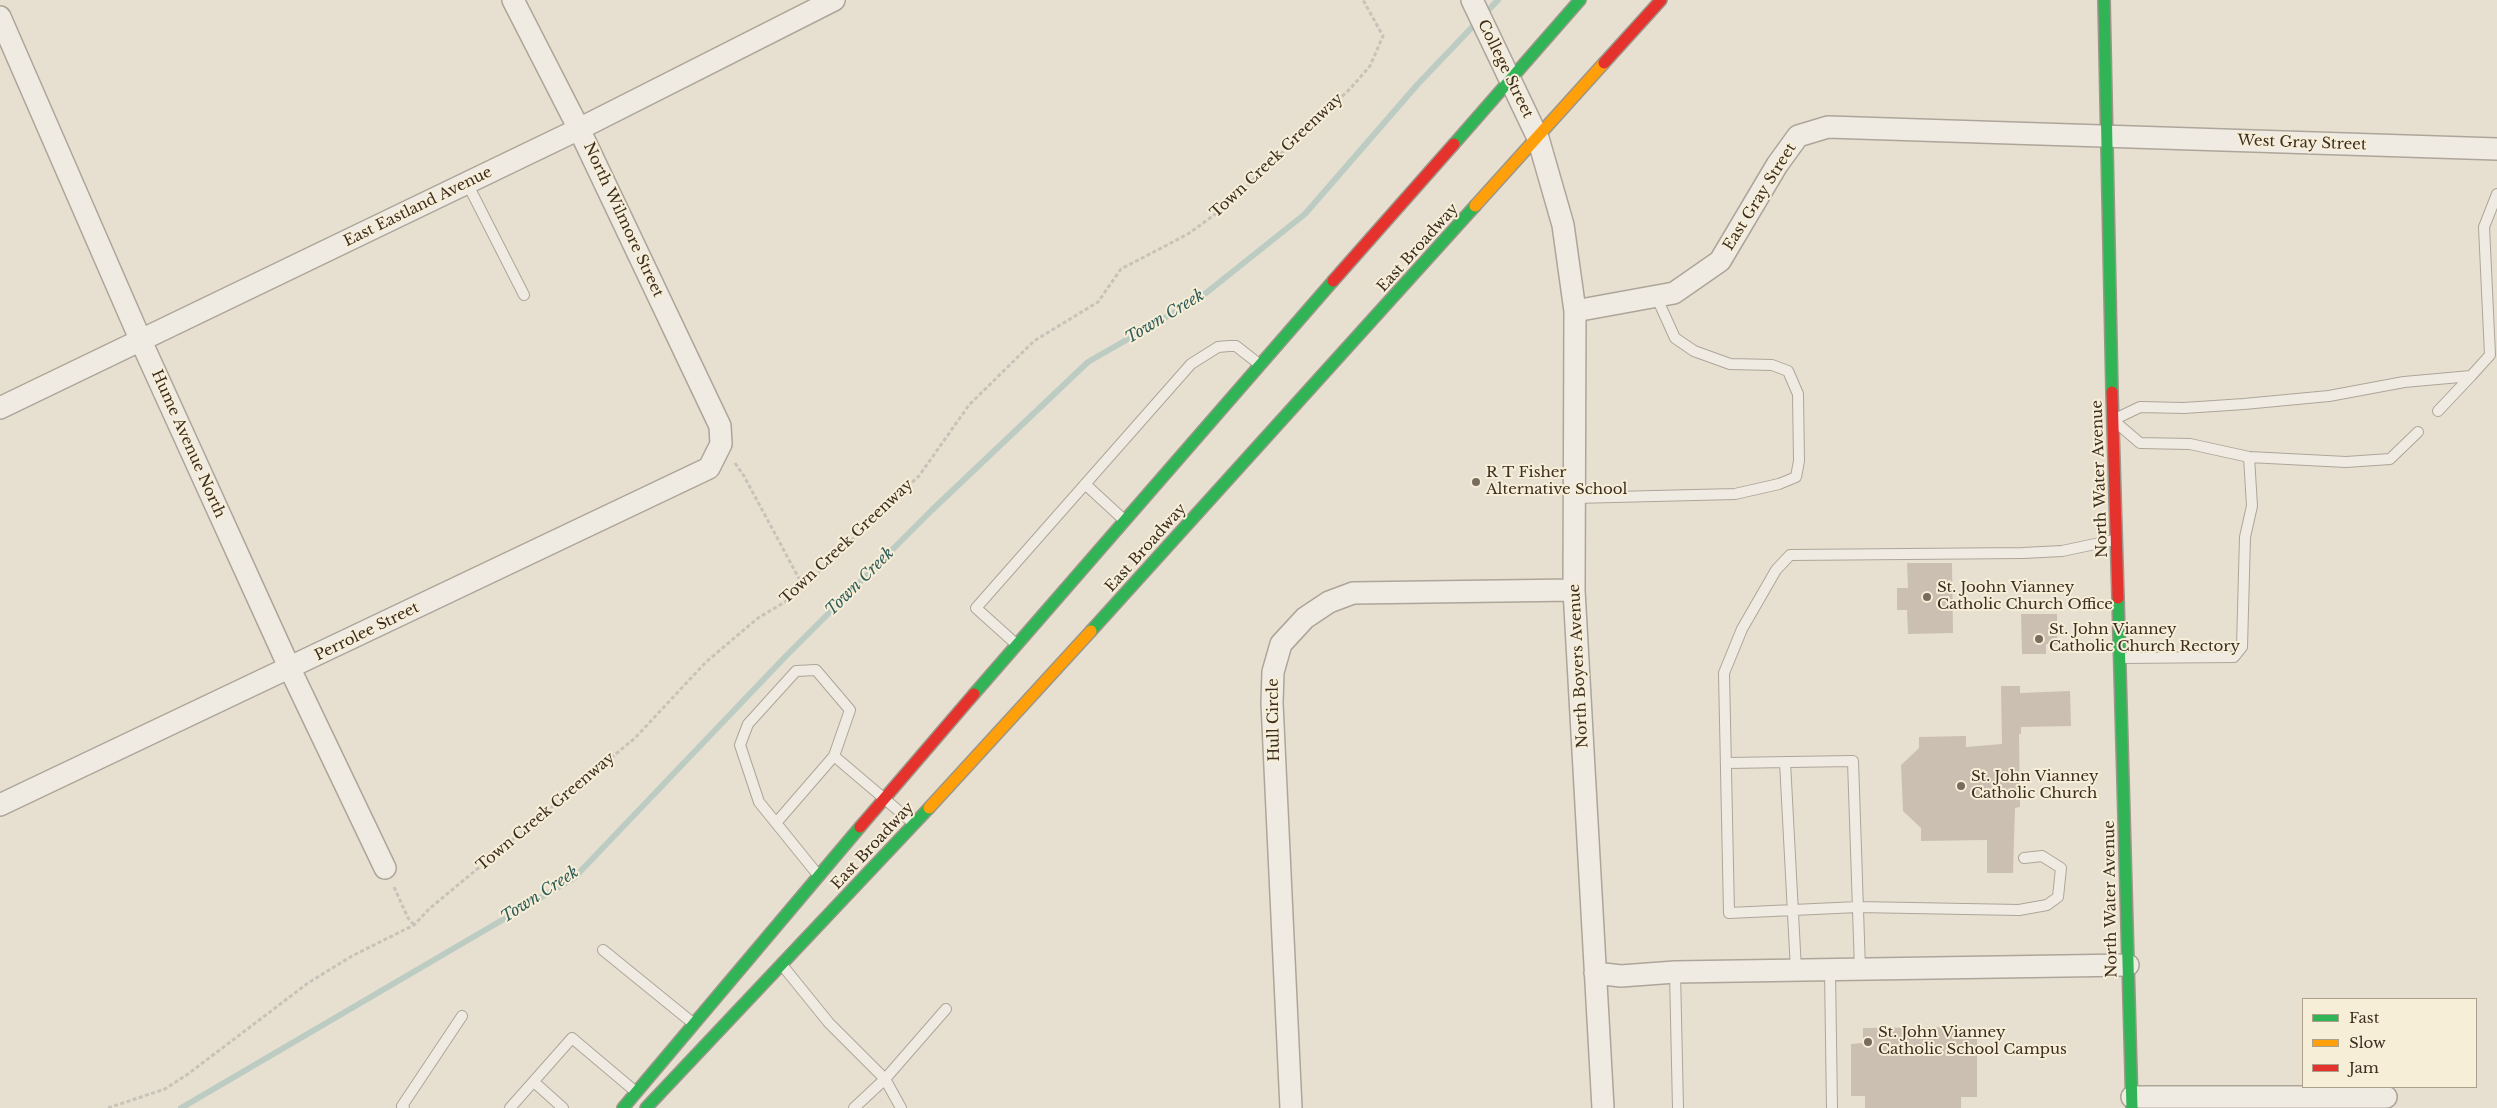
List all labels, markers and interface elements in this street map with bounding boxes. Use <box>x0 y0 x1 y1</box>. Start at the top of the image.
street label: College Street <box>1473 17 1537 121</box>
street label: Town Creek Greenway <box>1207 90 1347 222</box>
street label: West Gray Street <box>2237 132 2367 154</box>
street label: North Wilmore Street <box>579 140 667 300</box>
street label: East Gray Street <box>1720 140 1800 254</box>
street label: East Eastland Avenue <box>341 163 495 251</box>
street label: East Broadway <box>1374 200 1462 296</box>
water label: Town Creek <box>1122 286 1208 348</box>
street label: Hume Avenue North <box>147 367 229 521</box>
street label: North Water Avenue <box>2088 400 2112 558</box>
place label: R T Fisher Alternative School <box>1486 464 1627 499</box>
street label: Town Creek Greenway <box>777 476 917 608</box>
marker: R T Fisher Alternative School <box>1470 476 1482 488</box>
street label: East Broadway <box>1102 500 1190 596</box>
water label: Town Creek <box>822 544 898 620</box>
place label: St. Joohn Vianney Catholic Church Office <box>1937 579 2113 614</box>
street label: North Boyers Avenue <box>1566 583 1592 749</box>
marker: St. Joohn Vianney Catholic Church Office <box>1921 591 1933 603</box>
street label: Perrolee Street <box>312 599 422 665</box>
place label: St. John Vianney Catholic Church Rectory <box>2049 621 2240 656</box>
marker: St. John Vianney Catholic Church Rectory <box>2033 633 2045 645</box>
street label: Hull Circle <box>1264 678 1284 762</box>
street label: Town Creek Greenway <box>473 749 619 875</box>
place label: St. John Vianney Catholic Church <box>1971 768 2099 803</box>
marker: St. John Vianney Catholic Church <box>1955 780 1967 792</box>
street label: East Broadway <box>828 799 918 893</box>
street label: North Water Avenue <box>2101 820 2121 978</box>
water label: Town Creek <box>498 863 582 927</box>
legend <box>2302 998 2477 1088</box>
text: Fast <box>2349 1008 2379 1027</box>
place label: St. John Vianney Catholic School Campus <box>1878 1024 2067 1059</box>
text: Slow <box>2349 1033 2386 1052</box>
marker: St. John Vianney Catholic School Campus <box>1862 1036 1874 1048</box>
text: Jam <box>2349 1058 2379 1077</box>

